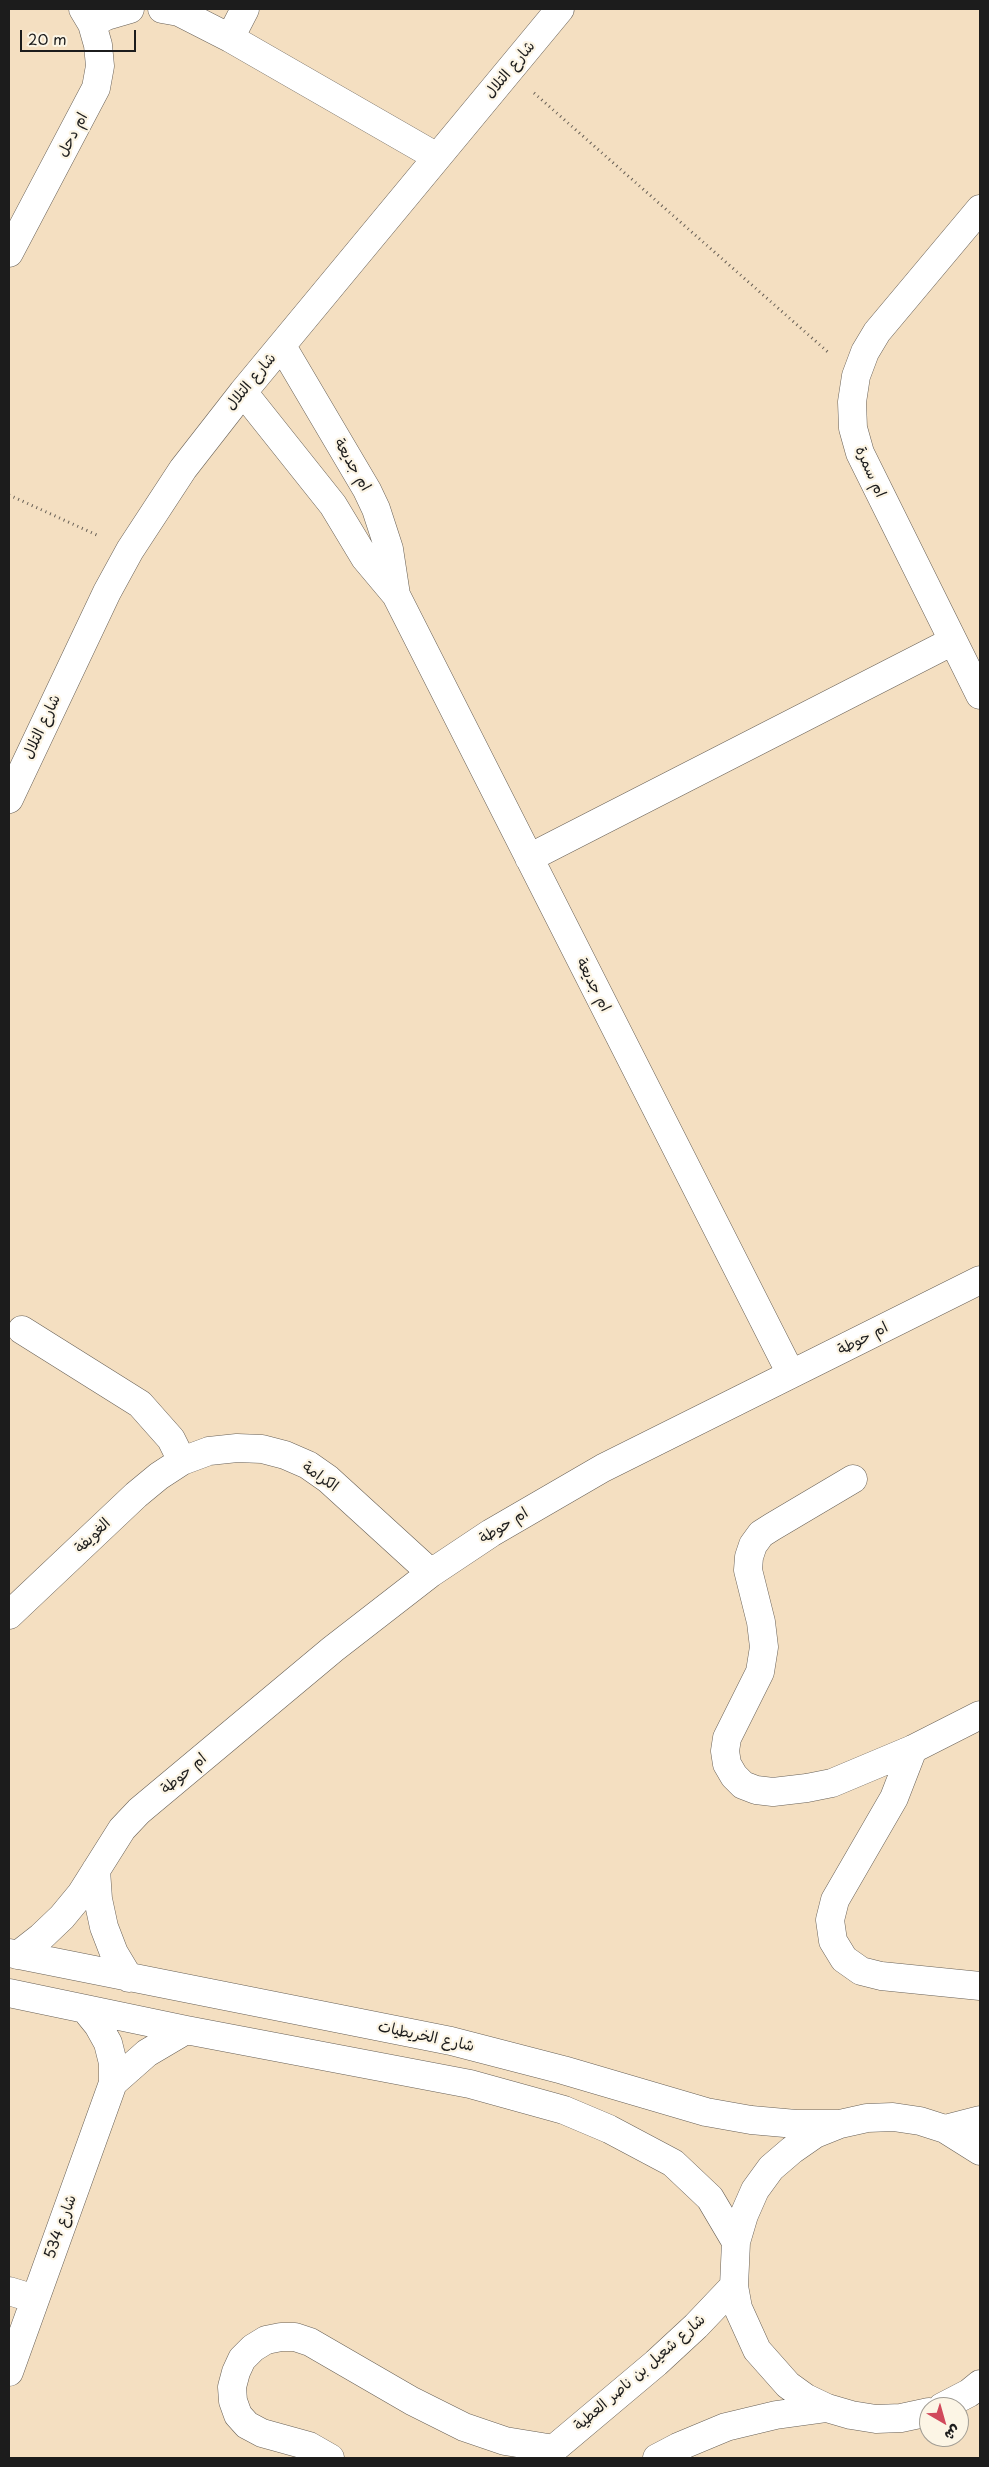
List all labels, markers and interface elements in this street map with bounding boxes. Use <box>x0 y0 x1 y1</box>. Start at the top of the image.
scale bar <box>22 20 139 52</box>
text: 20 m <box>28 27 67 50</box>
street label: شارع التلال <box>481 38 539 102</box>
street label: ام دحل <box>54 110 92 160</box>
street label: شارع التلال <box>222 350 280 414</box>
street label: ام جديعة <box>330 436 374 494</box>
street label: ام سمرة <box>851 444 889 500</box>
street label: شارع التلال <box>19 692 65 762</box>
street label: ام جديعة <box>572 955 614 1015</box>
street label: ام حوطة <box>835 1319 891 1359</box>
street label: الكرامة <box>299 1458 341 1496</box>
street label: ام حوطة <box>476 1504 532 1548</box>
street label: الغويفة <box>71 1515 115 1557</box>
street label: ام حوطة <box>158 1750 210 1798</box>
street label: شارع الخريطيات <box>376 2018 476 2056</box>
street label: شارع 534 <box>41 2193 81 2261</box>
street label: شارع شعيل بن ناصر العطية <box>571 2311 709 2435</box>
north arrow <box>919 2397 969 2447</box>
text: ش <box>940 2420 965 2446</box>

